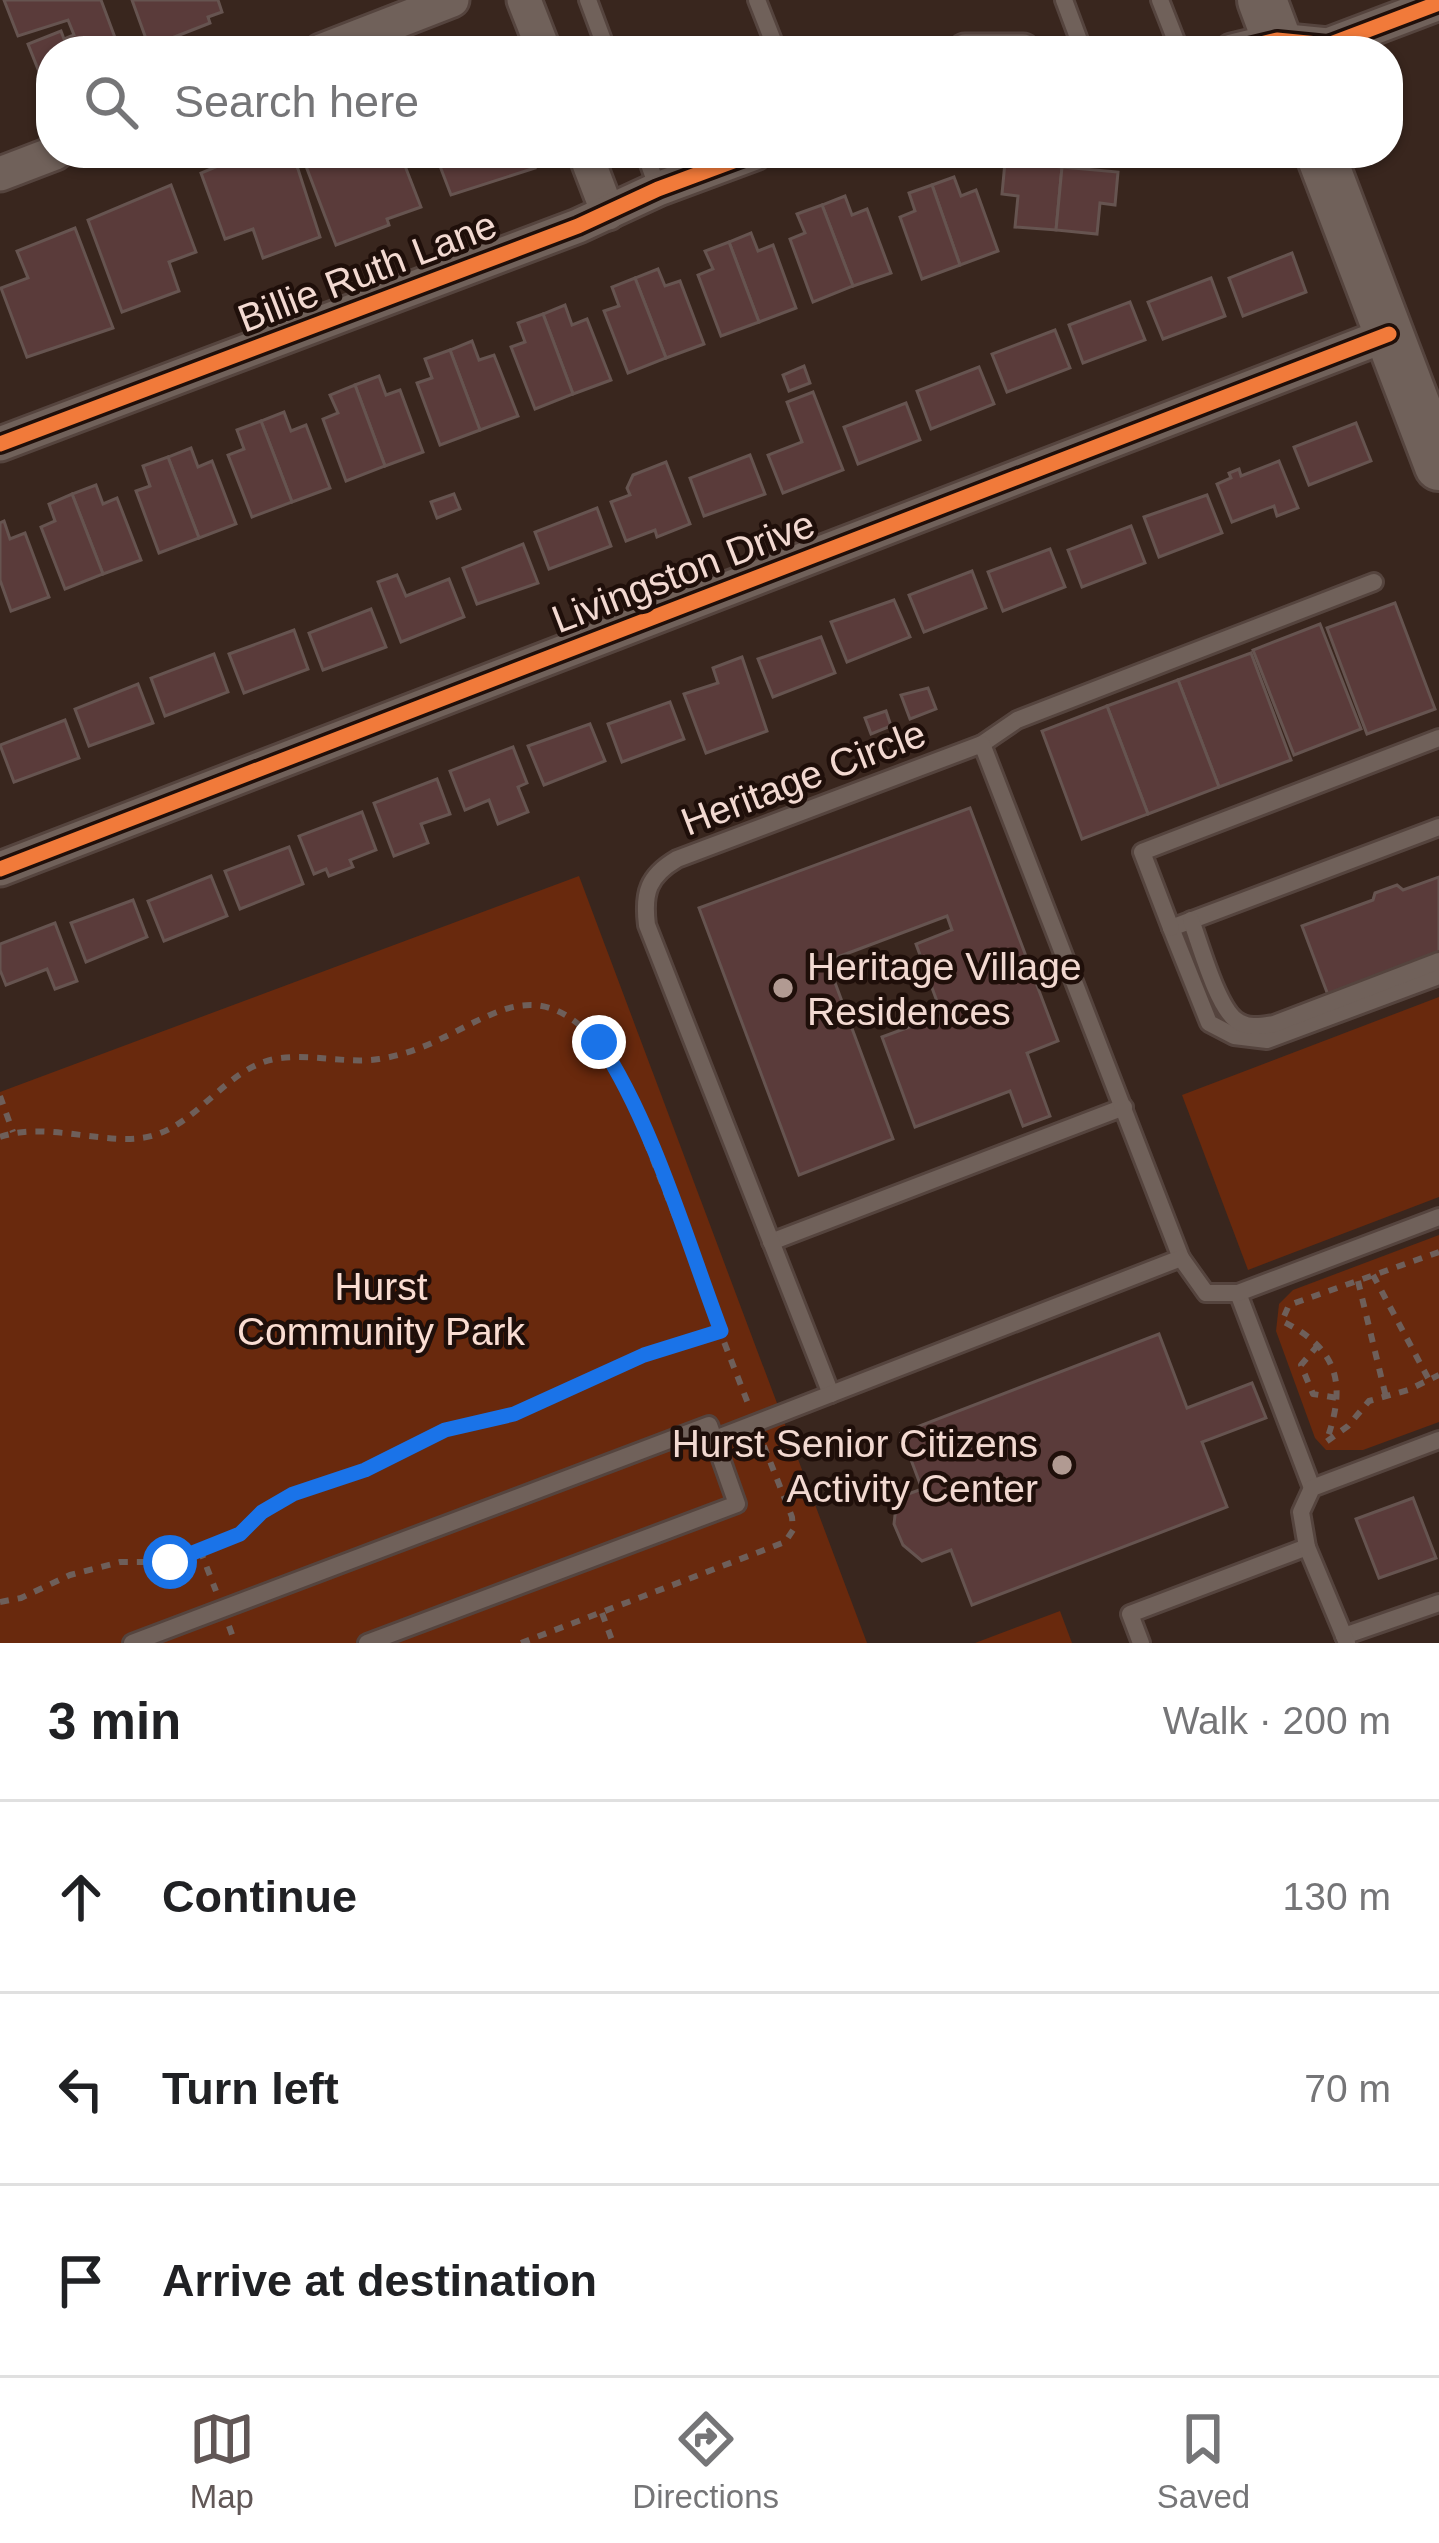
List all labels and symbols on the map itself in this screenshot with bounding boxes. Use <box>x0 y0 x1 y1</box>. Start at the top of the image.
street label: Billie Ruth Lane <box>232 202 502 340</box>
street label: Livingston Drive <box>546 502 820 641</box>
street label: Heritage Circle <box>675 711 931 844</box>
place label: Heritage Village Residences <box>807 945 1082 1033</box>
marker: Heritage Village Residences <box>770 975 796 1001</box>
route end <box>572 1015 626 1069</box>
park label: Hurst Community Park <box>237 1265 526 1353</box>
place label: Hurst Senior Citizens Activity Center <box>672 1422 1038 1510</box>
marker: Hurst Senior Citizens Activity Center <box>1049 1452 1075 1478</box>
route start <box>143 1535 197 1589</box>

